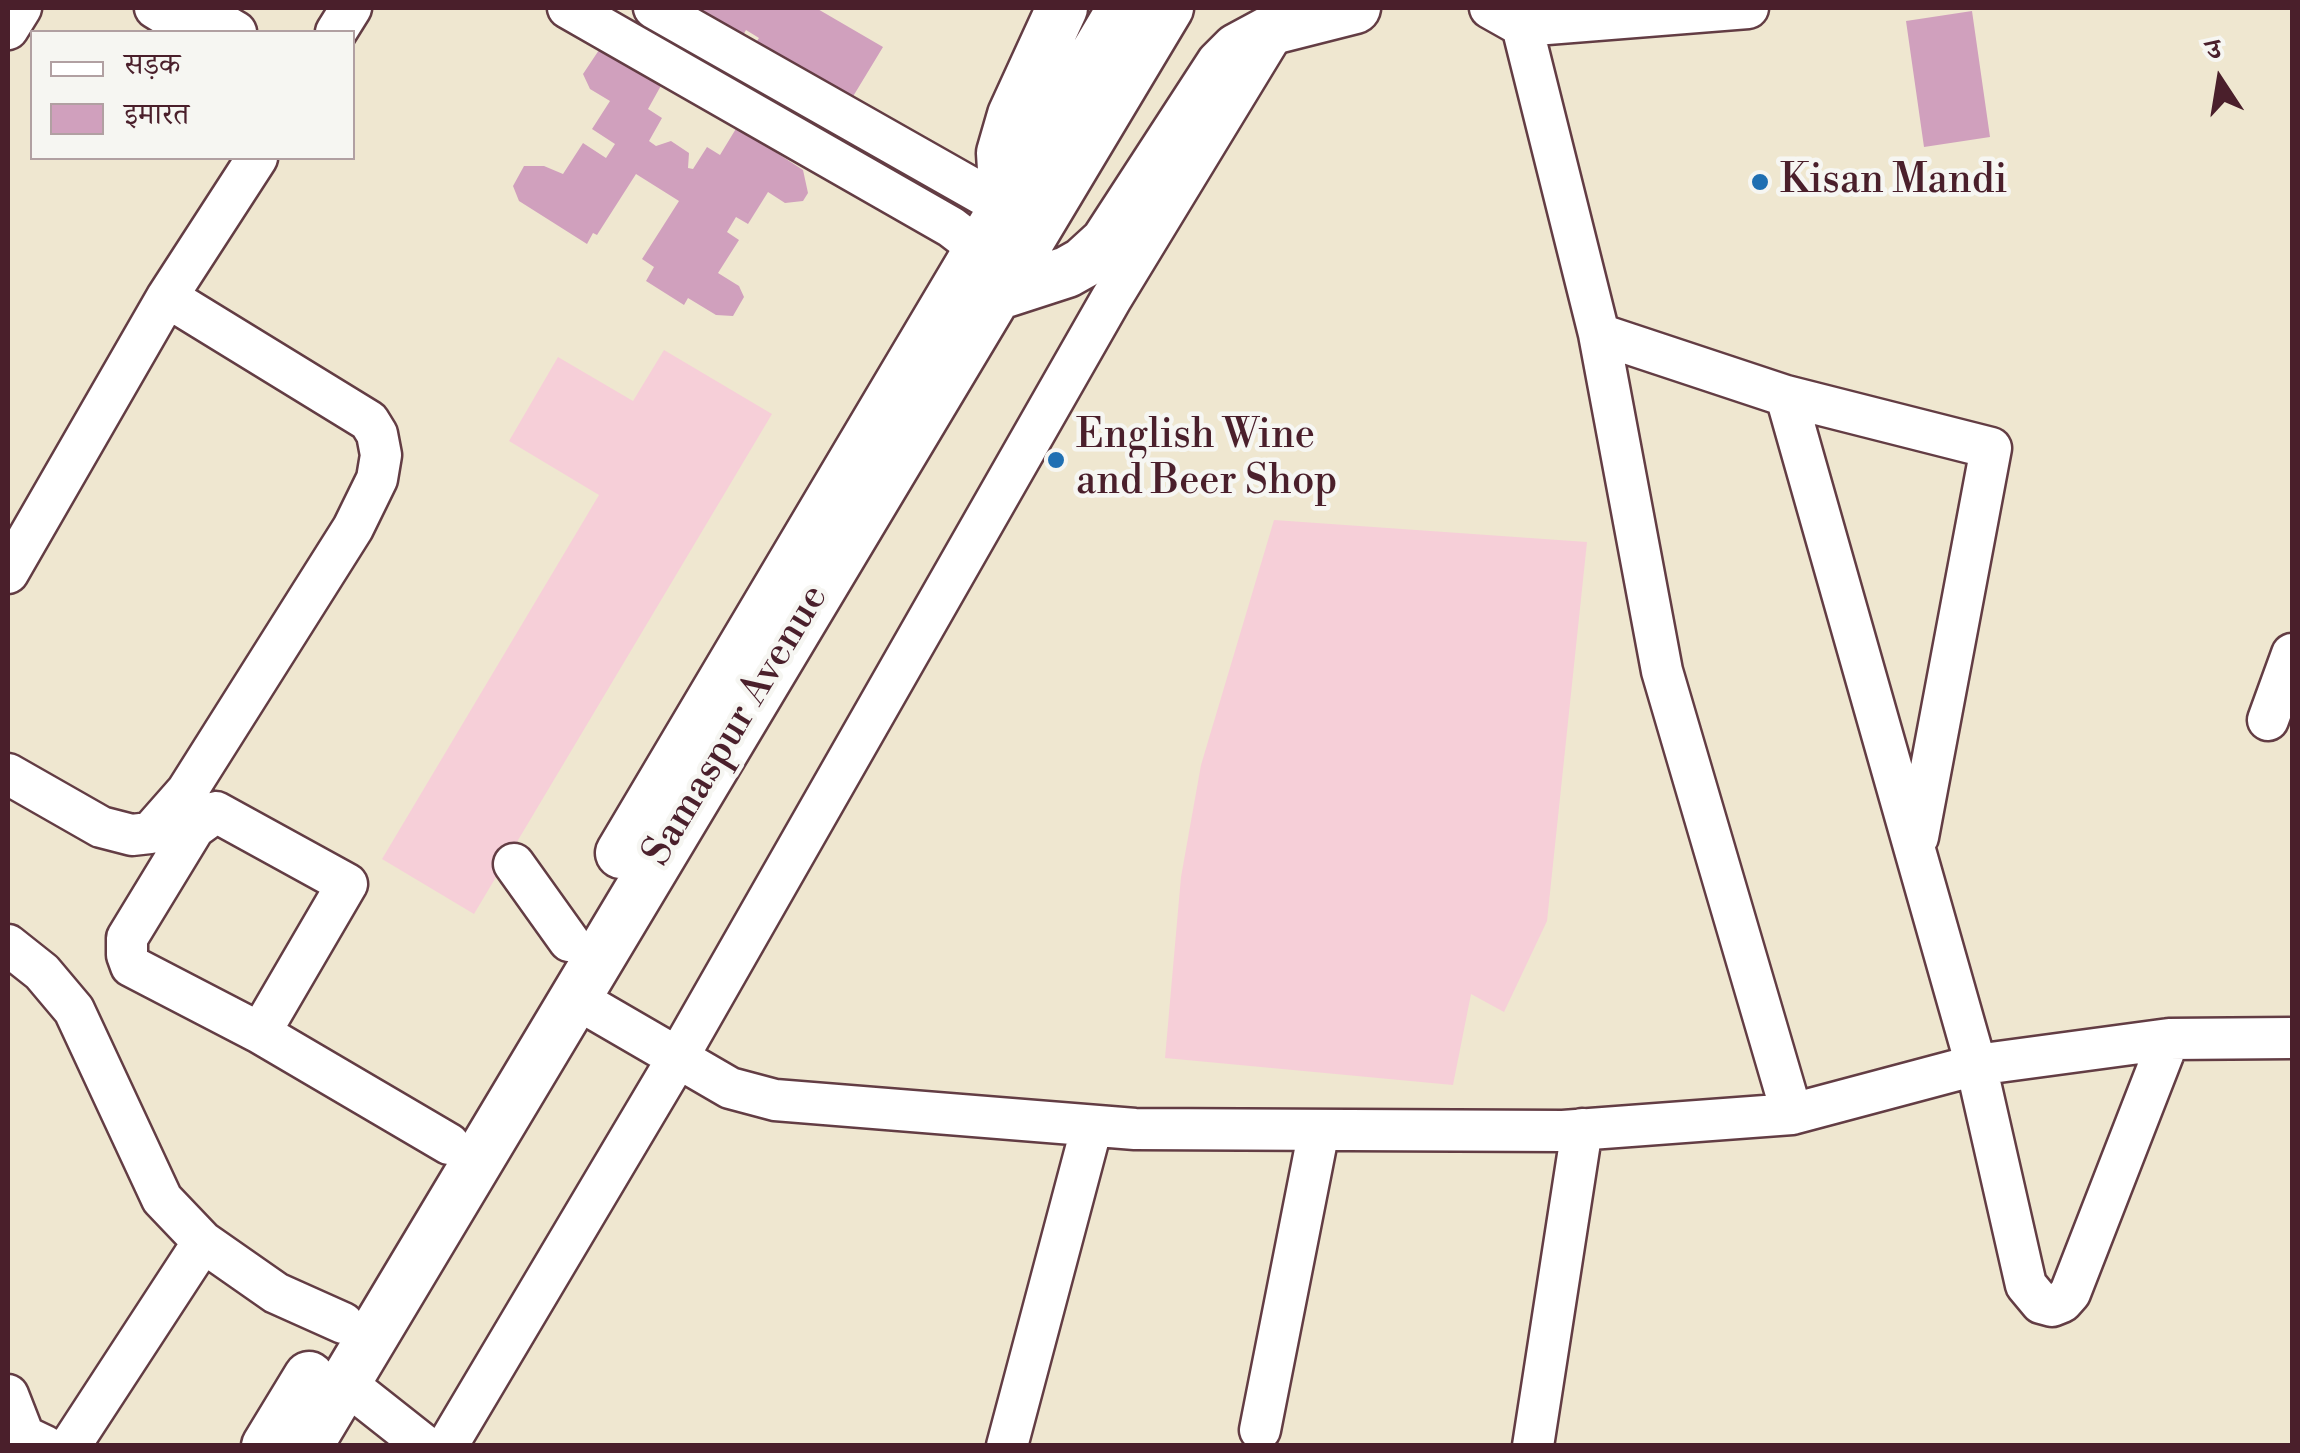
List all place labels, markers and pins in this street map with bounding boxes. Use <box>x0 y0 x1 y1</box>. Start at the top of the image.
place label: Kisan Mandi <box>1780 158 2008 206</box>
marker: Kisan Mandi <box>1749 171 1771 193</box>
place label: English Wine and Beer Shop <box>1076 413 1337 507</box>
marker: English Wine and Beer Shop <box>1045 449 1067 471</box>

